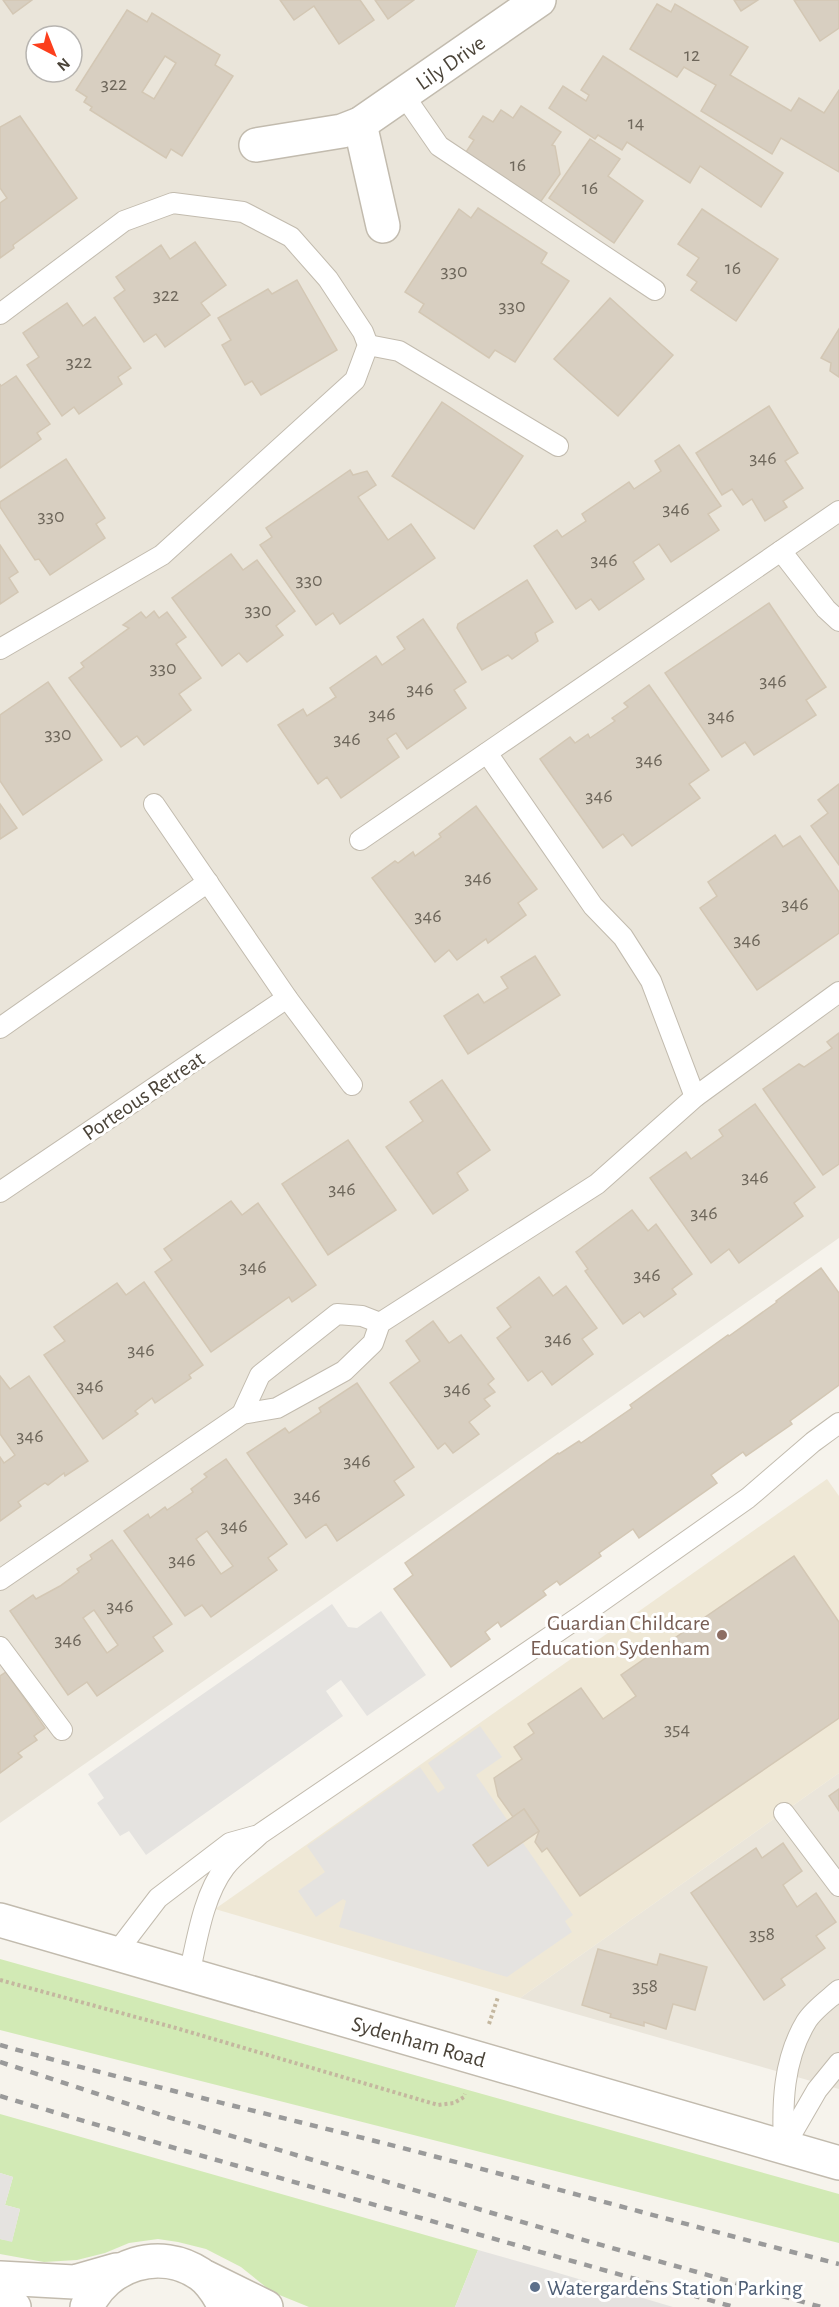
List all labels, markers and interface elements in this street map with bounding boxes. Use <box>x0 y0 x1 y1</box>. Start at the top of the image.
north arrow <box>24 24 84 84</box>
street label: Lily Drive <box>412 31 489 94</box>
house number: 12 <box>684 45 700 65</box>
text: N <box>54 55 73 74</box>
house number: 322 <box>101 74 127 94</box>
house number: 14 <box>628 113 644 133</box>
house number: 16 <box>510 155 526 175</box>
house number: 16 <box>582 178 598 198</box>
house number: 16 <box>725 258 741 278</box>
house number: 330 <box>440 261 468 281</box>
house number: 322 <box>153 285 179 305</box>
house number: 330 <box>498 296 526 316</box>
house number: 322 <box>66 352 92 372</box>
house number: 346 <box>749 448 777 468</box>
house number: 346 <box>662 499 690 519</box>
house number: 330 <box>37 506 65 526</box>
house number: 346 <box>590 550 618 570</box>
house number: 330 <box>295 570 323 590</box>
house number: 330 <box>244 600 272 620</box>
house number: 330 <box>149 658 177 678</box>
house number: 346 <box>759 671 787 691</box>
house number: 346 <box>406 679 434 699</box>
house number: 346 <box>368 704 396 724</box>
house number: 346 <box>707 706 735 726</box>
house number: 330 <box>44 724 72 744</box>
house number: 346 <box>333 729 361 749</box>
house number: 346 <box>635 750 663 770</box>
house number: 346 <box>585 786 613 806</box>
house number: 346 <box>464 868 492 888</box>
house number: 346 <box>781 894 809 914</box>
house number: 346 <box>414 906 442 926</box>
house number: 346 <box>733 930 761 950</box>
street label: Porteous Retreat <box>79 1047 209 1145</box>
house number: 346 <box>741 1167 769 1187</box>
house number: 346 <box>328 1179 356 1199</box>
house number: 346 <box>690 1203 718 1223</box>
house number: 346 <box>239 1257 267 1277</box>
house number: 346 <box>633 1265 661 1285</box>
house number: 346 <box>544 1329 572 1349</box>
house number: 346 <box>127 1340 155 1360</box>
house number: 346 <box>76 1376 104 1396</box>
house number: 346 <box>443 1379 471 1399</box>
house number: 346 <box>16 1426 44 1446</box>
house number: 346 <box>343 1451 371 1471</box>
house number: 346 <box>293 1486 321 1506</box>
house number: 346 <box>220 1516 248 1536</box>
house number: 346 <box>168 1550 196 1570</box>
house number: 346 <box>106 1596 134 1616</box>
place label: Guardian Childcare Education Sydenham <box>530 1612 710 1659</box>
marker: Guardian Childcare Education Sydenham <box>715 1628 729 1642</box>
house number: 346 <box>54 1630 82 1650</box>
house number: 354 <box>664 1719 690 1739</box>
house number: 358 <box>749 1924 775 1944</box>
house number: 358 <box>632 1976 658 1996</box>
street label: Sydenham Road <box>349 2012 488 2072</box>
place label: Watergardens Station Parking <box>547 2277 803 2299</box>
marker: Watergardens Station Parking <box>528 2280 542 2294</box>

